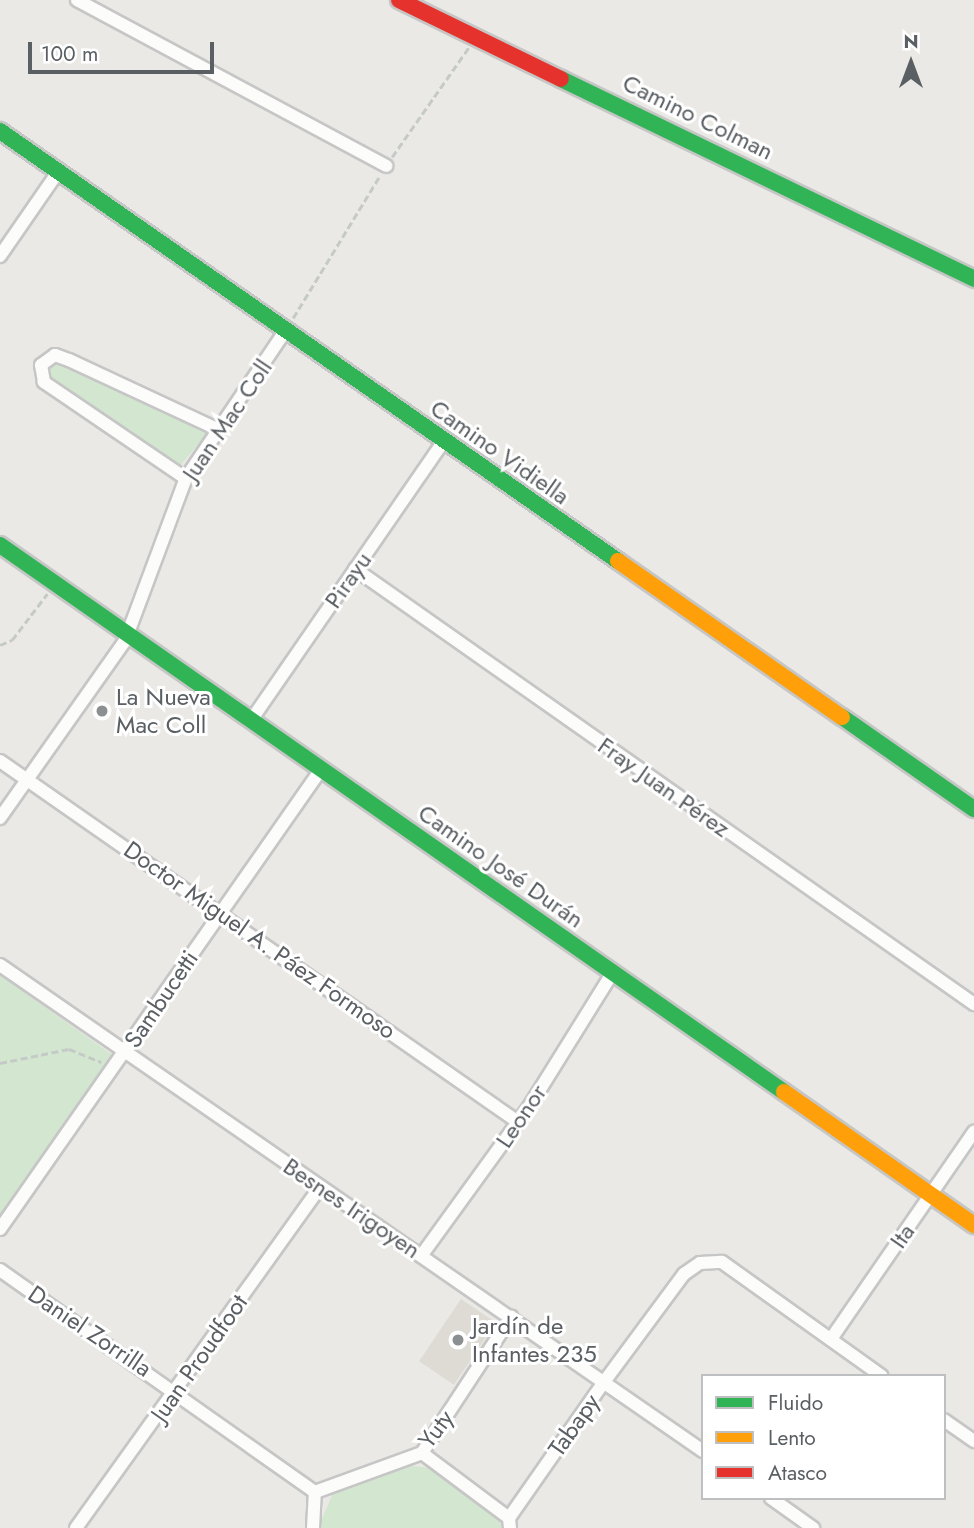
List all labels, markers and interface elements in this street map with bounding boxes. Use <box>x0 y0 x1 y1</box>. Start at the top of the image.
scale bar <box>32 28 217 72</box>
north arrow <box>876 28 946 98</box>
text: N <box>903 28 919 55</box>
text: 100 m <box>41 39 98 69</box>
street label: Camino Colman <box>618 68 778 166</box>
street label: Juan Mac Coll <box>176 354 278 486</box>
street label: Camino Vidiella <box>425 394 575 510</box>
street label: Pirayu <box>318 546 378 614</box>
place label: La Nueva Mac Coll <box>116 683 211 739</box>
marker: La Nueva Mac Coll <box>94 703 110 719</box>
street label: Fray Juan Pérez <box>593 731 735 843</box>
street label: Camino José Durán <box>413 798 589 934</box>
street label: Doctor Miguel A. Páez Formoso <box>118 835 402 1045</box>
street label: Sambucetti <box>118 945 204 1053</box>
street label: Leonor <box>489 1079 553 1153</box>
street label: Besnes Irigoyen <box>278 1152 426 1264</box>
street label: Ita <box>884 1218 920 1254</box>
street label: Daniel Zorrilla <box>23 1279 157 1383</box>
street label: Juan Proudfoot <box>145 1289 253 1427</box>
place label: Jardín de Infantes 235 <box>472 1312 597 1368</box>
marker: Jardín de Infantes 235 <box>450 1332 466 1348</box>
legend <box>701 1374 946 1500</box>
street label: Tabapy <box>542 1388 606 1462</box>
text: Fluido <box>768 1388 823 1418</box>
street label: Yuty <box>412 1404 460 1454</box>
text: Lento <box>768 1423 816 1453</box>
text: Atasco <box>768 1458 827 1488</box>

